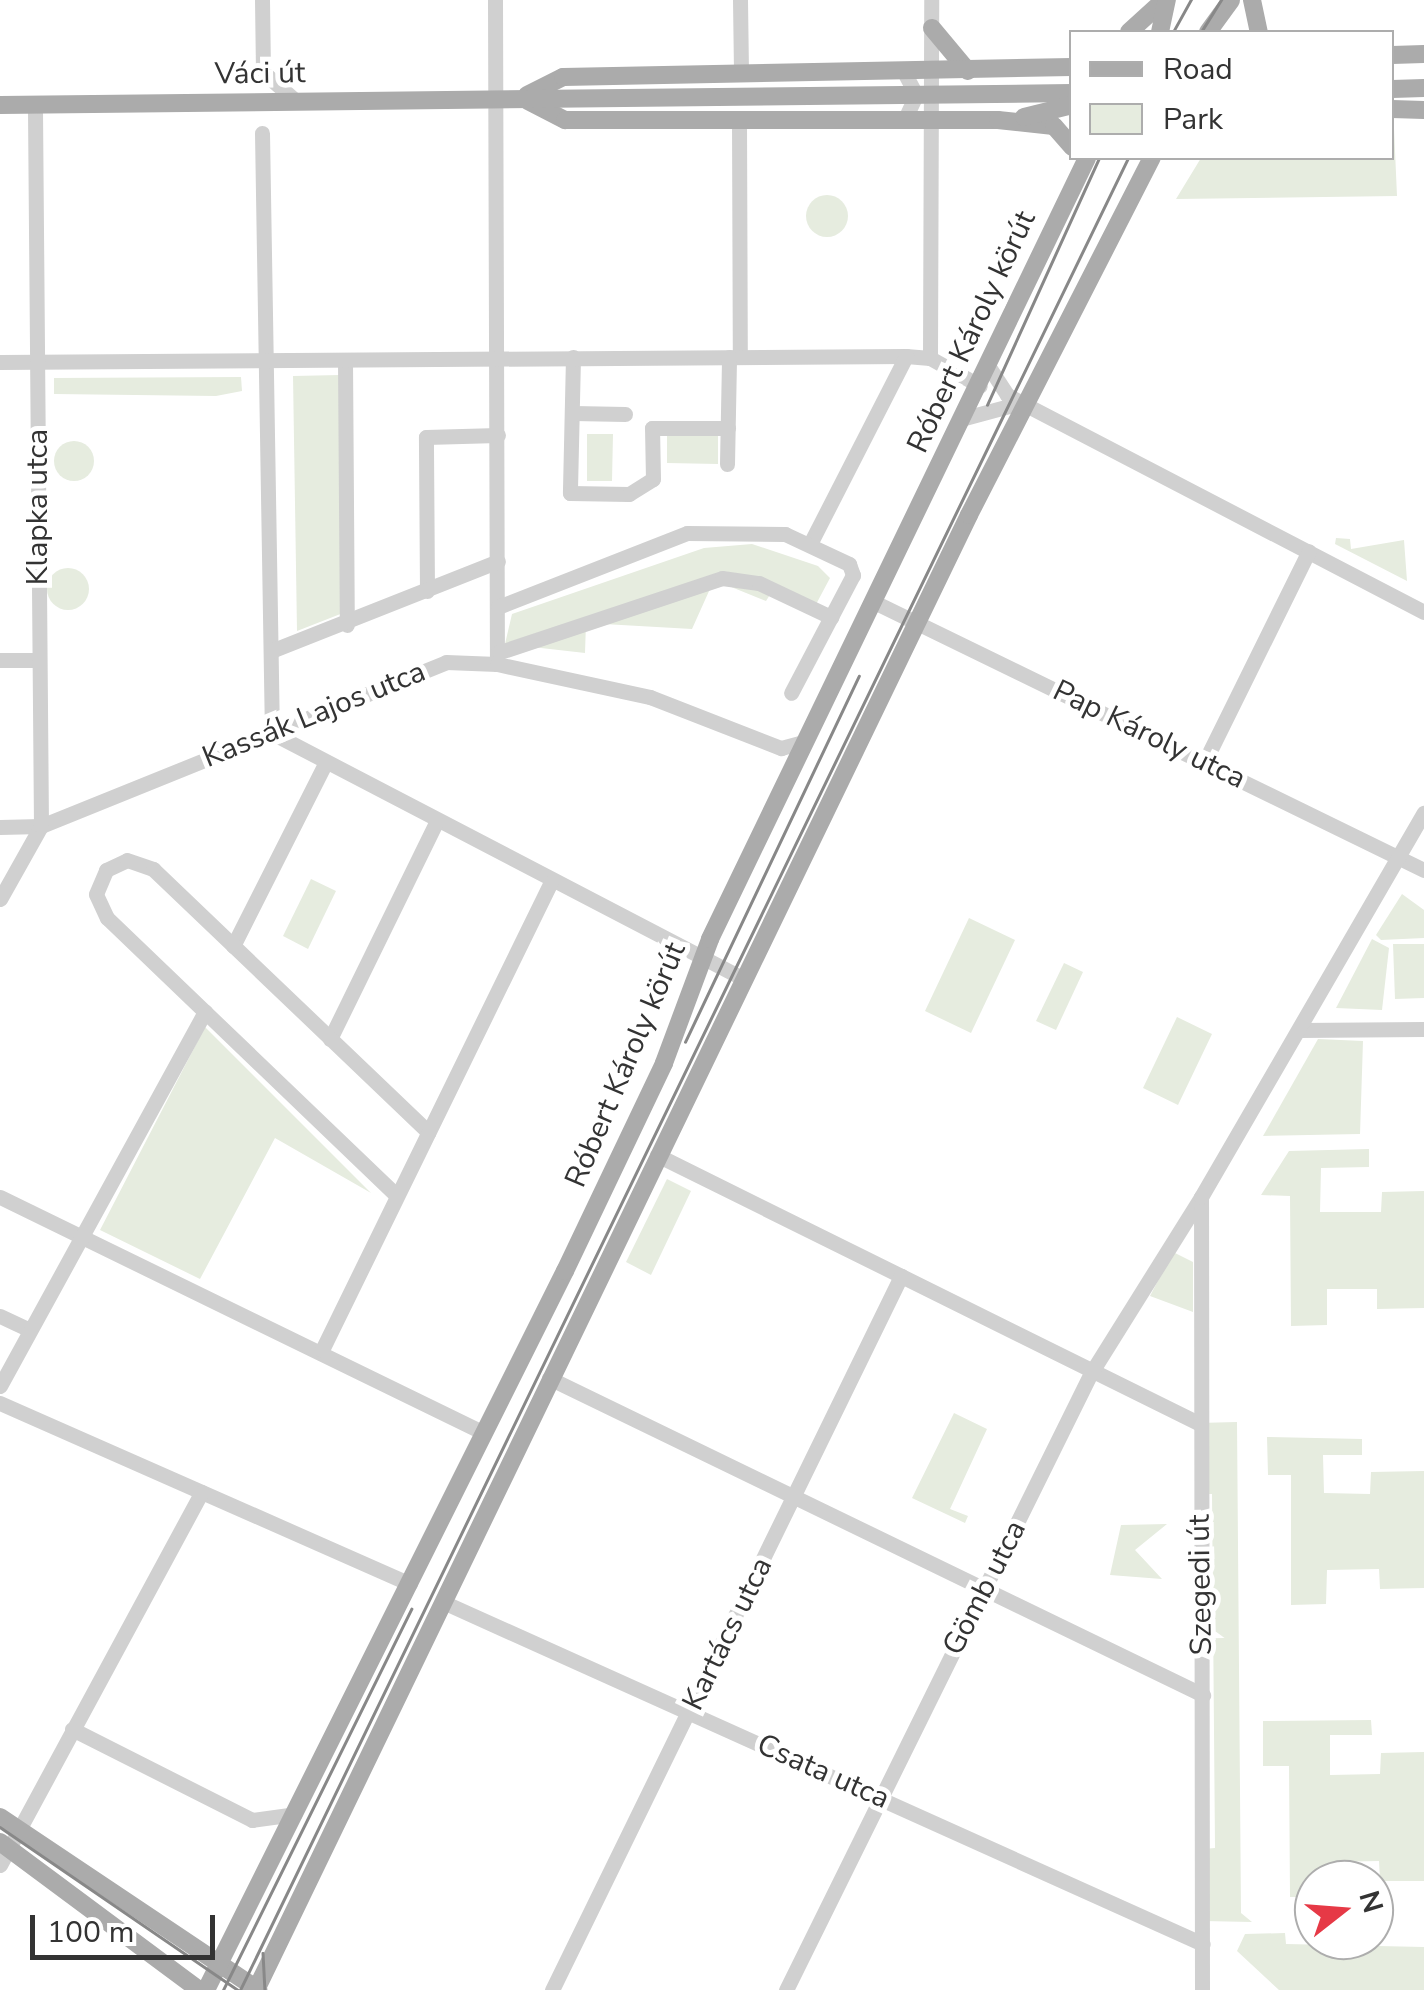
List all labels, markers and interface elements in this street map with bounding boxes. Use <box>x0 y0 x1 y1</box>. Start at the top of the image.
legend <box>1069 30 1394 160</box>
text: Road <box>1163 49 1233 90</box>
street label: Váci út <box>214 55 306 93</box>
text: Park <box>1163 99 1223 140</box>
street label: Róbert Károly körút <box>900 205 1044 459</box>
street label: Klapka utca <box>20 429 56 585</box>
street label: Kassák Lajos utca <box>197 654 431 776</box>
street label: Pap Károly utca <box>1047 673 1251 797</box>
street label: Róbert Károly körút <box>558 937 694 1193</box>
street label: Szegedi út <box>1182 1514 1220 1656</box>
street label: Gömb utca <box>936 1515 1034 1661</box>
street label: Kartács utca <box>676 1552 780 1716</box>
street label: Csata utca <box>751 1727 895 1817</box>
north arrow <box>1294 1860 1394 1960</box>
text: N <box>1350 1886 1392 1917</box>
scale bar <box>35 1895 220 1957</box>
text: 100 m <box>47 1912 134 1953</box>

